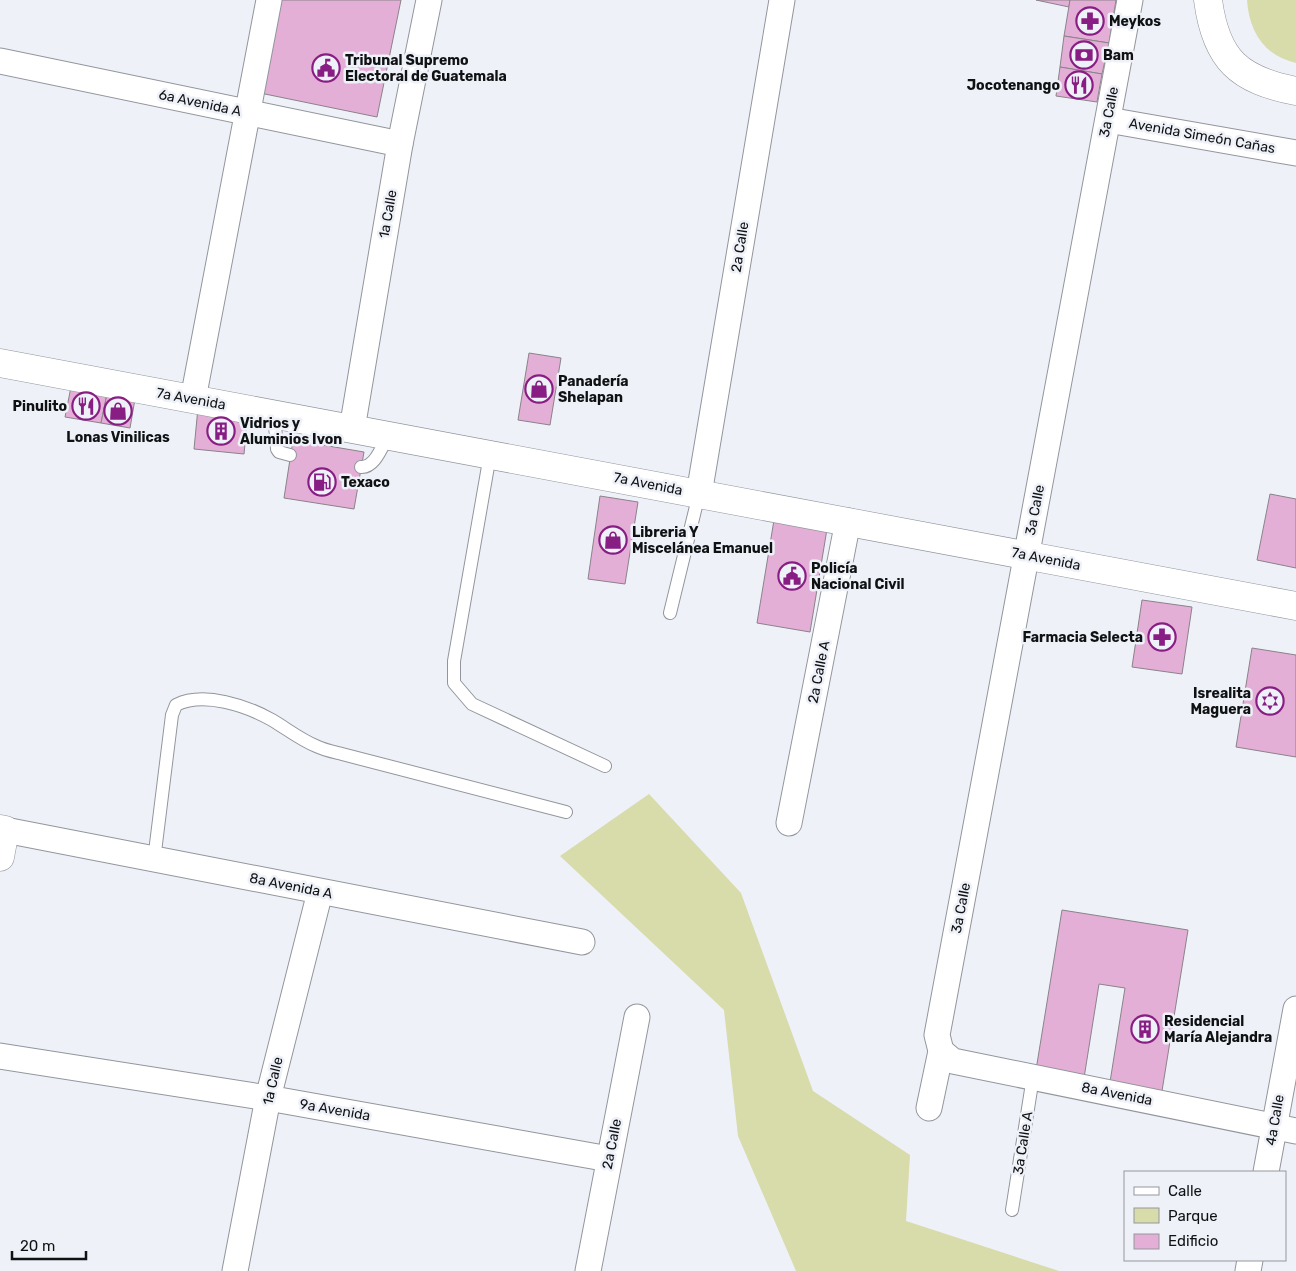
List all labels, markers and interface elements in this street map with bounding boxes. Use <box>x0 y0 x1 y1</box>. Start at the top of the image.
pharmacy icon: Meykos <box>1075 6 1105 36</box>
place label: Meykos <box>1109 13 1161 30</box>
bank icon: Bam <box>1069 40 1099 70</box>
place label: Bam <box>1103 47 1134 64</box>
place label: Tribunal Supremo Electoral de Guatemala <box>345 52 507 85</box>
public building icon: Tribunal Supremo Electoral de Guatemala <box>311 53 341 83</box>
restaurant icon: Jocotenango <box>1064 70 1094 100</box>
place label: Jocotenango <box>967 77 1060 94</box>
street label: 3a Calle <box>1096 85 1122 139</box>
street label: 6a Avenida A <box>157 86 243 120</box>
street label: Avenida Simeón Cañas <box>1127 115 1277 157</box>
street label: 1a Calle <box>375 188 401 240</box>
street label: 2a Calle <box>728 220 752 274</box>
place label: Panadería Shelapan <box>558 373 629 406</box>
shop icon: Panadería Shelapan <box>524 374 554 404</box>
street label: 7a Avenida <box>155 385 227 413</box>
restaurant icon: Pinulito <box>71 391 101 421</box>
shop icon: Lonas Vinilicas <box>103 396 133 426</box>
place label: Pinulito <box>12 398 67 415</box>
place label: Vidrios y Aluminios Ivon <box>240 415 342 448</box>
building icon: Vidrios y Aluminios Ivon <box>206 416 236 446</box>
place label: Lonas Vinilicas <box>66 429 170 446</box>
fuel station icon: Texaco <box>307 467 337 497</box>
street label: 7a Avenida <box>612 469 684 499</box>
place label: Texaco <box>341 474 390 491</box>
street label: 3a Calle <box>1022 483 1048 537</box>
place label: Libreria Y Miscelánea Emanuel <box>632 524 773 557</box>
shop icon: Libreria Y Miscelánea Emanuel <box>598 525 628 555</box>
street label: 7a Avenida <box>1010 544 1082 574</box>
place label: Policía Nacional Civil <box>811 560 905 593</box>
public building icon: Policía Nacional Civil <box>777 561 807 591</box>
pharmacy icon: Farmacia Selecta <box>1147 622 1177 652</box>
place label: Farmacia Selecta <box>1022 629 1143 646</box>
street label: 2a Calle A <box>805 639 834 705</box>
place label: Isrealita Maguera <box>1190 685 1251 718</box>
synagogue icon: Isrealita Maguera <box>1255 686 1285 716</box>
street label: 8a Avenida A <box>248 870 335 903</box>
street label: 3a Calle <box>948 881 974 935</box>
place label: Residencial María Alejandra <box>1164 1013 1272 1046</box>
building icon: Residencial María Alejandra <box>1130 1014 1160 1044</box>
street label: 1a Calle <box>259 1055 287 1107</box>
street label: 8a Avenida <box>1080 1079 1154 1109</box>
street label: 4a Calle <box>1262 1093 1288 1147</box>
street label: 9a Avenida <box>298 1095 372 1125</box>
street label: 3a Calle A <box>1010 1110 1036 1176</box>
street label: 2a Calle <box>599 1117 625 1171</box>
legend <box>1124 1171 1286 1261</box>
text: Calle <box>1168 1182 1202 1200</box>
text: Parque <box>1168 1207 1218 1225</box>
scale bar <box>12 1228 86 1260</box>
text: Edificio <box>1168 1232 1218 1250</box>
text: 20 m <box>20 1237 55 1255</box>

